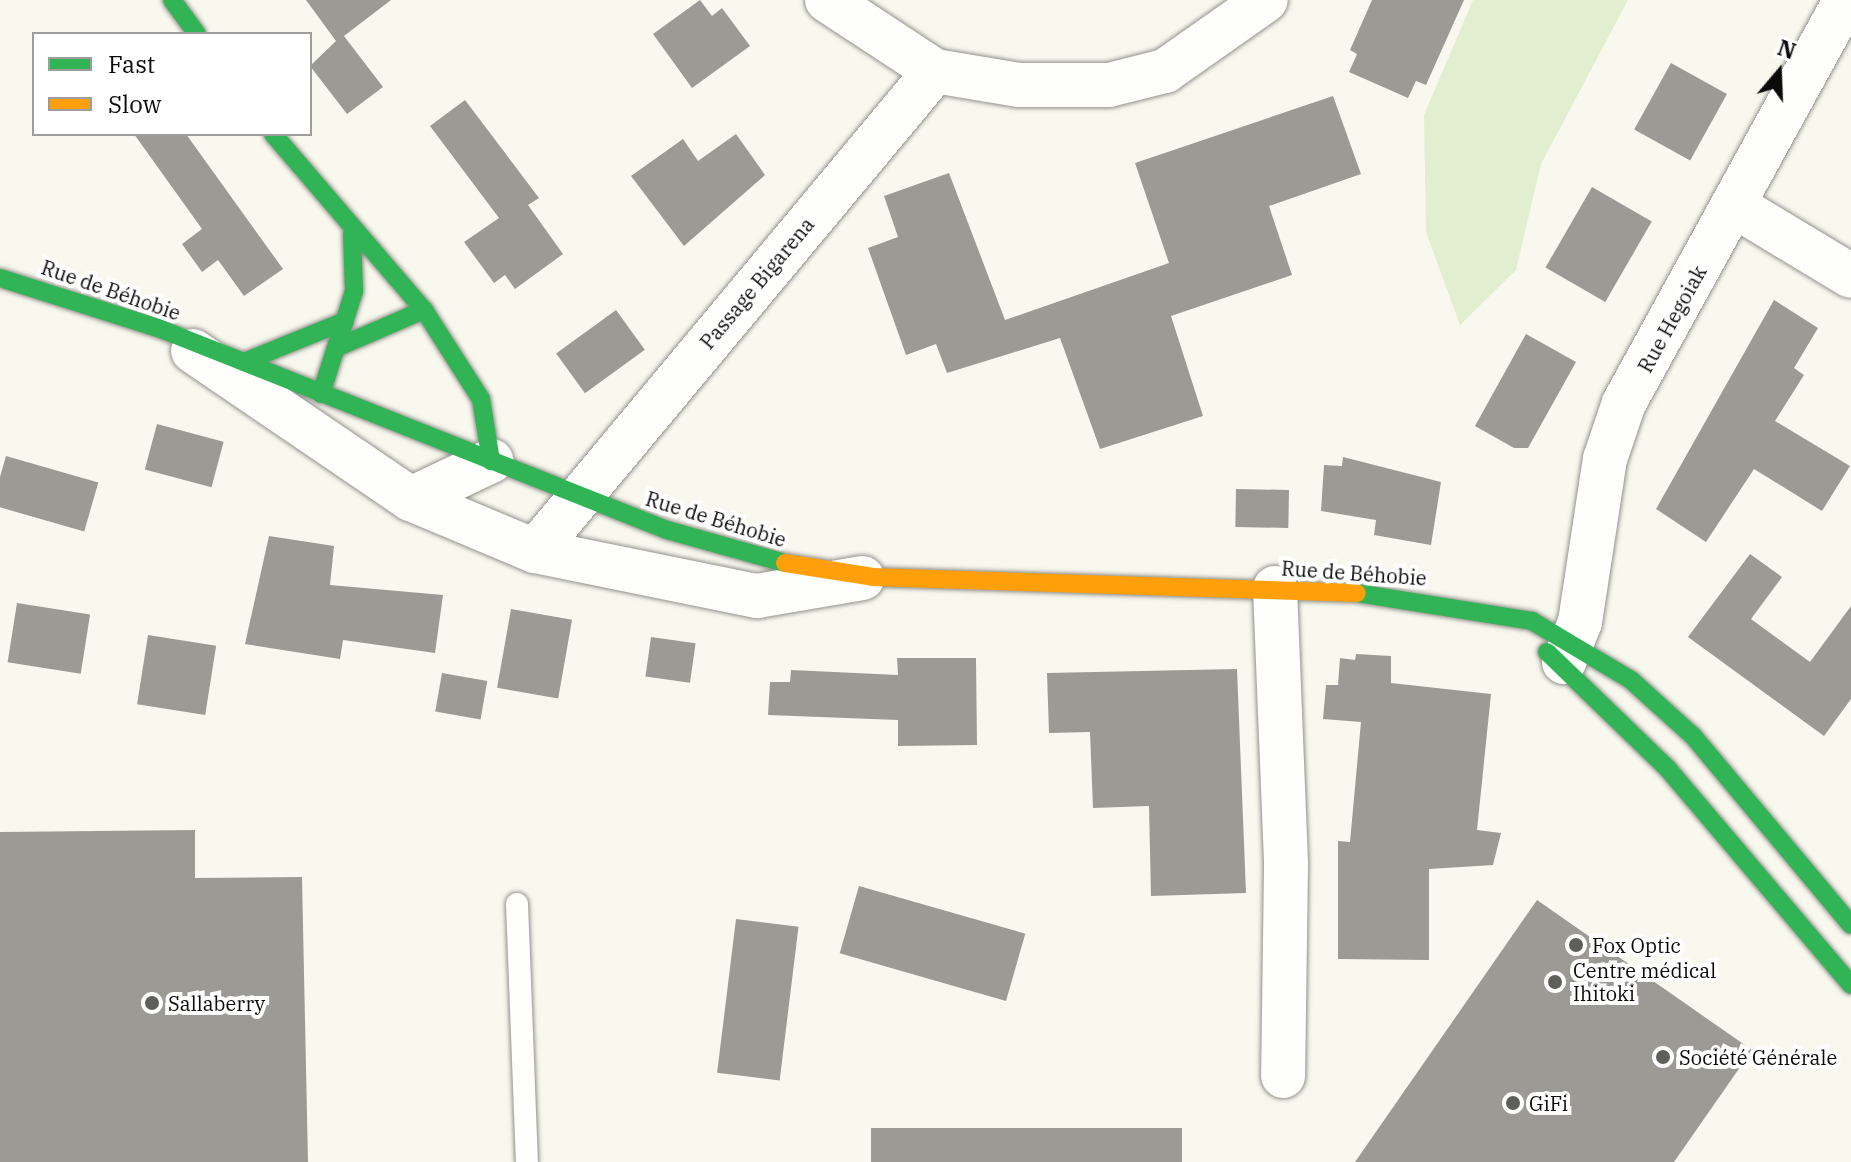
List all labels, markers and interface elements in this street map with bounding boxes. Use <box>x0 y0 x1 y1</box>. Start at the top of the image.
legend <box>32 32 312 136</box>
north arrow <box>1739 32 1819 112</box>
text: N <box>1774 32 1800 65</box>
text: Fast <box>108 48 155 80</box>
text: Slow <box>108 88 161 120</box>
street label: Passage Bigarena <box>695 212 819 354</box>
street label: Rue de Béhobie <box>38 255 184 325</box>
street label: Rue Hegoiak <box>1633 261 1711 377</box>
street label: Rue de Béhobie <box>643 486 789 552</box>
street label: Rue de Béhobie <box>1281 556 1427 590</box>
place label: Fox Optic <box>1592 933 1681 957</box>
marker: Fox Optic <box>1567 936 1585 954</box>
place label: Centre médical Ihitoki <box>1573 958 1716 1005</box>
marker: Centre médical Ihitoki <box>1544 971 1566 993</box>
place label: Sallaberry <box>168 991 265 1015</box>
marker: Sallaberry <box>143 994 161 1012</box>
place label: Société Générale <box>1679 1045 1837 1069</box>
marker: Société Générale <box>1654 1048 1672 1066</box>
place label: GiFi <box>1529 1091 1568 1115</box>
marker: GiFi <box>1504 1094 1522 1112</box>

